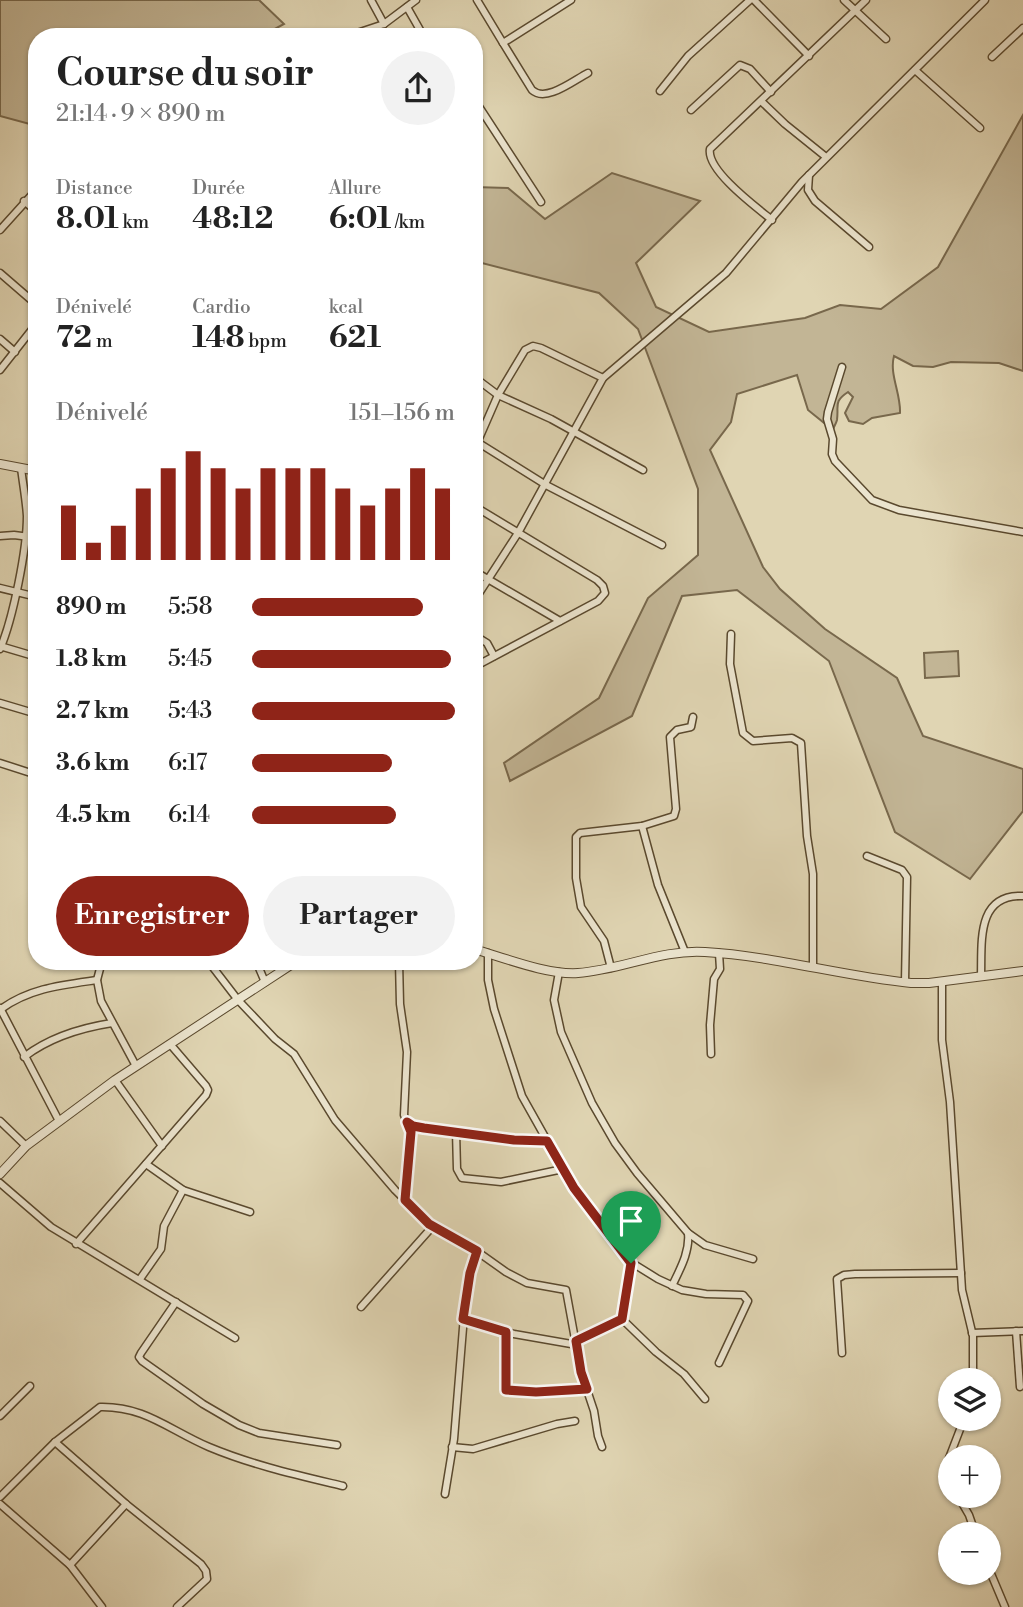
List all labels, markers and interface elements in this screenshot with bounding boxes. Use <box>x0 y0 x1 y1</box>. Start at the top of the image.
text: Course du soir <box>56 50 314 97</box>
button: share <box>381 51 455 125</box>
text: 21:14 · 9 × 890 m <box>56 100 225 128</box>
text: Distance <box>56 176 133 200</box>
text: Durée <box>192 176 245 200</box>
text: Allure <box>329 176 381 200</box>
text: 8.01 <box>56 200 119 238</box>
text: 48:12 <box>192 200 274 238</box>
text: 6:01 <box>329 200 391 238</box>
text: km <box>119 210 149 234</box>
text: /km <box>391 210 425 234</box>
text: Dénivelé <box>56 295 132 319</box>
text: Cardio <box>192 295 251 319</box>
text: kcal <box>329 295 363 319</box>
text: 72 <box>56 319 92 357</box>
text: 148 <box>192 319 245 357</box>
text: 621 <box>329 319 381 357</box>
text: m <box>92 329 113 353</box>
text: bpm <box>245 329 287 353</box>
text: Dénivelé <box>56 399 148 427</box>
text: 151–156 m <box>349 399 455 427</box>
text: 890 m <box>56 593 126 621</box>
text: 5:58 <box>168 593 213 621</box>
text: 1.8 km <box>56 645 127 673</box>
text: 5:45 <box>168 645 212 673</box>
text: 2.7 km <box>56 697 129 725</box>
text: 5:43 <box>168 697 212 725</box>
text: 3.6 km <box>56 749 129 777</box>
text: 6:17 <box>168 749 207 777</box>
text: 4.5 km <box>56 801 131 829</box>
text: 6:14 <box>168 801 210 829</box>
button: Enregistrer <box>56 876 249 956</box>
button: Partager <box>263 876 455 956</box>
pin <box>601 1191 661 1263</box>
icon: arrive <box>612 1202 650 1240</box>
map controls <box>938 1368 1001 1585</box>
button: layers <box>938 1368 1001 1431</box>
button: + <box>938 1445 1001 1508</box>
button: − <box>938 1522 1001 1585</box>

